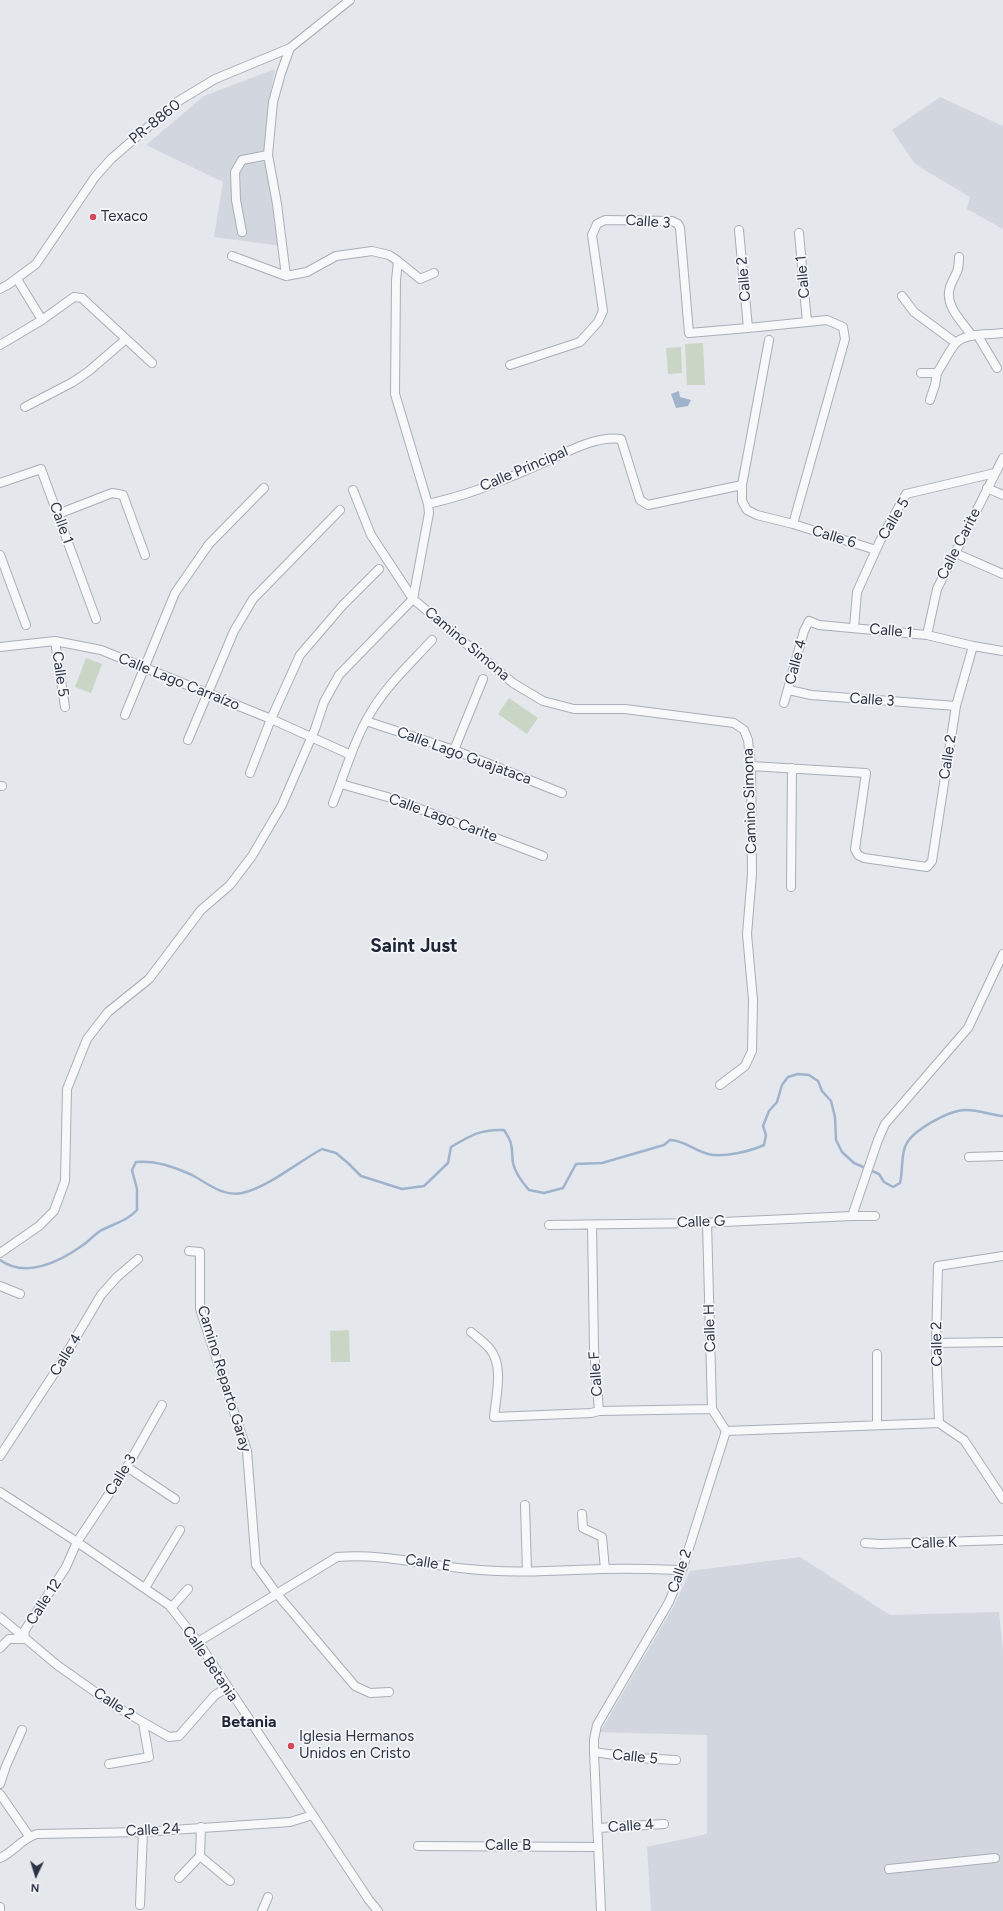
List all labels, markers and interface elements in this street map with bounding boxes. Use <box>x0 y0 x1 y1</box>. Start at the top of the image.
street label: PR-8860 <box>126 96 184 148</box>
place label: Texaco <box>101 208 148 226</box>
street label: Calle 3 <box>625 211 671 233</box>
marker: Texaco <box>88 212 98 222</box>
street label: Calle 1 <box>792 255 814 299</box>
street label: Calle 2 <box>733 256 755 302</box>
street label: Calle Principal <box>477 442 571 496</box>
street label: Calle 5 <box>875 495 913 543</box>
street label: Calle 1 <box>45 500 77 546</box>
street label: Calle Carite <box>933 505 985 583</box>
street label: Calle 6 <box>810 522 858 552</box>
street label: Camino Simona <box>421 603 513 685</box>
street label: Calle 1 <box>869 620 913 642</box>
street label: Calle 4 <box>781 637 811 687</box>
street label: Calle Lago Carraízo <box>116 649 242 715</box>
street label: Calle 5 <box>48 650 72 698</box>
street label: Calle 3 <box>849 689 895 711</box>
street label: Calle Lago Guajataca <box>394 723 534 789</box>
street label: Calle 2 <box>936 733 960 781</box>
street label: Camino Simona <box>739 748 761 854</box>
street label: Calle Lago Carite <box>386 790 500 846</box>
district label: Saint Just <box>370 935 458 957</box>
street label: Calle G <box>677 1212 725 1232</box>
street label: Camino Reparto Garay <box>193 1304 255 1454</box>
street label: Calle H <box>700 1304 720 1352</box>
street label: Calle 2 <box>928 1321 946 1367</box>
street label: Calle 4 <box>46 1331 86 1379</box>
street label: Calle F <box>585 1351 607 1397</box>
street label: Calle 3 <box>101 1451 141 1499</box>
street label: Calle K <box>911 1533 957 1553</box>
street label: Calle 2 <box>664 1547 696 1595</box>
street label: Calle E <box>404 1551 452 1575</box>
street label: Calle 12 <box>22 1575 66 1629</box>
street label: Calle Betania <box>178 1623 242 1705</box>
street label: Calle 2 <box>90 1684 138 1724</box>
district label: Betania <box>221 1712 277 1732</box>
place label: Iglesia Hermanos Unidos en Cristo <box>299 1728 414 1763</box>
marker: Iglesia Hermanos Unidos en Cristo <box>286 1741 296 1751</box>
street label: Calle 5 <box>611 1746 659 1768</box>
street label: Calle 4 <box>607 1815 655 1837</box>
street label: Calle 24 <box>125 1820 181 1840</box>
street label: Calle B <box>485 1837 531 1855</box>
north arrow <box>16 1855 56 1895</box>
text: N <box>30 1881 40 1894</box>

